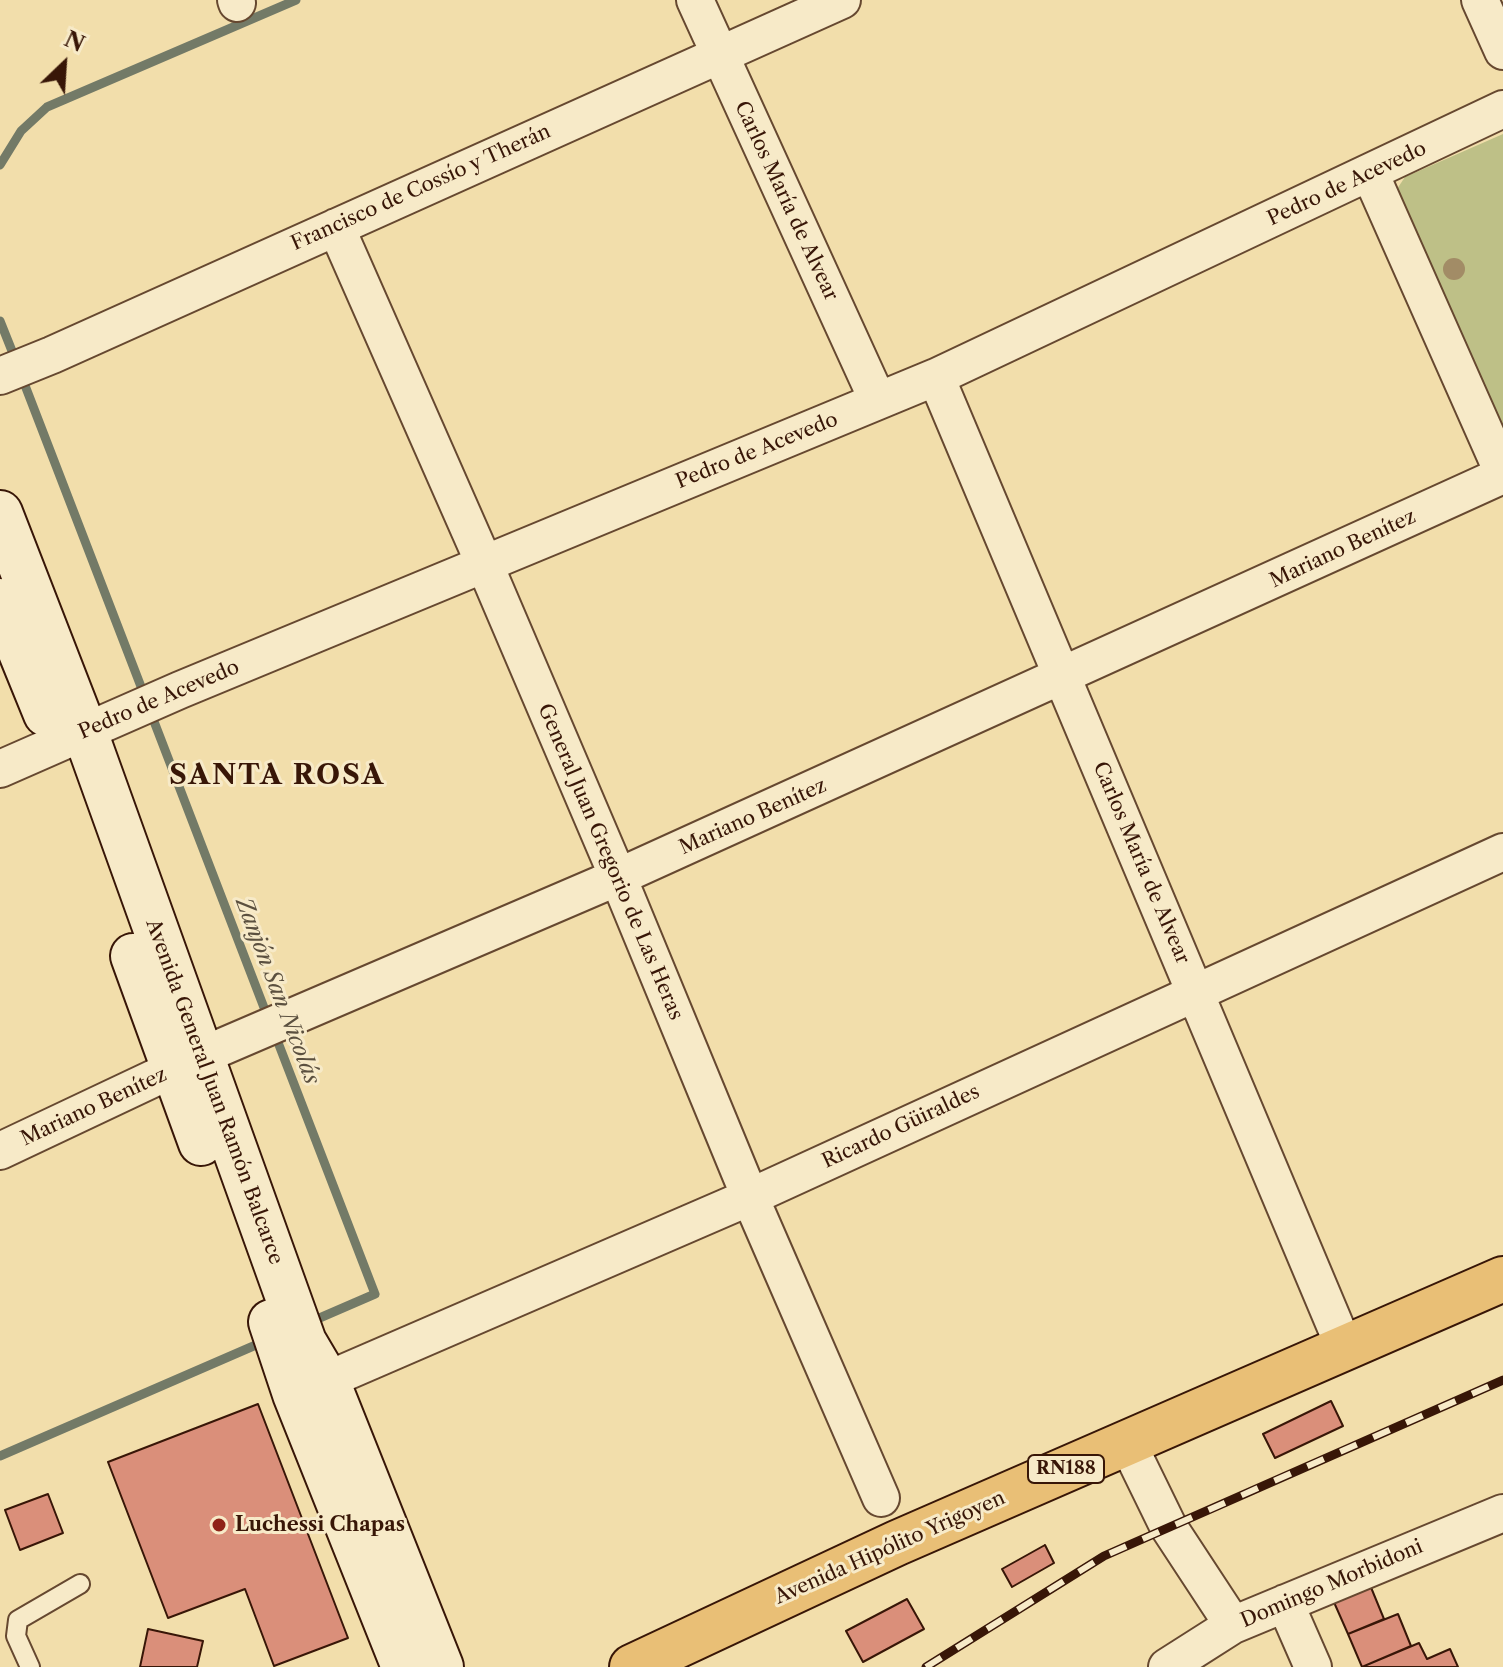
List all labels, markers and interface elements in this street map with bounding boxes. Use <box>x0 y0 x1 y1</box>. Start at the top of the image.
north arrow <box>24 24 104 104</box>
text: N <box>60 26 89 58</box>
street label: Carlos María de Alvear <box>729 97 843 305</box>
street label: Francisco de Cossío y Therán <box>287 120 555 256</box>
street label: Pedro de Acevedo <box>1264 137 1430 231</box>
street label: Pedro de Acevedo <box>673 408 841 494</box>
street label: Mariano Benítez <box>1266 505 1420 593</box>
street label: Pedro de Acevedo <box>75 655 243 745</box>
street label: General Juan Gregorio de Las Heras <box>532 700 688 1024</box>
street label: Carlos María de Alvear <box>1087 758 1195 968</box>
district label: SANTA ROSA <box>169 759 385 793</box>
street label: Mariano Benítez <box>676 774 830 860</box>
water label: Zanjón San Nicolás <box>229 894 325 1088</box>
street label: Avenida General Juan Ramón Balcarce <box>140 916 288 1268</box>
street label: Mariano Benítez <box>17 1063 171 1151</box>
street label: Ricardo Güiraldes <box>819 1080 983 1174</box>
road number: RN188 <box>1028 1455 1104 1483</box>
street label: Avenida Hipólito Yrigoyen <box>771 1486 1009 1610</box>
place label: Luchessi Chapas <box>235 1513 405 1537</box>
marker: Luchessi Chapas <box>210 1516 228 1534</box>
street label: Domingo Morbidoni <box>1237 1535 1427 1633</box>

